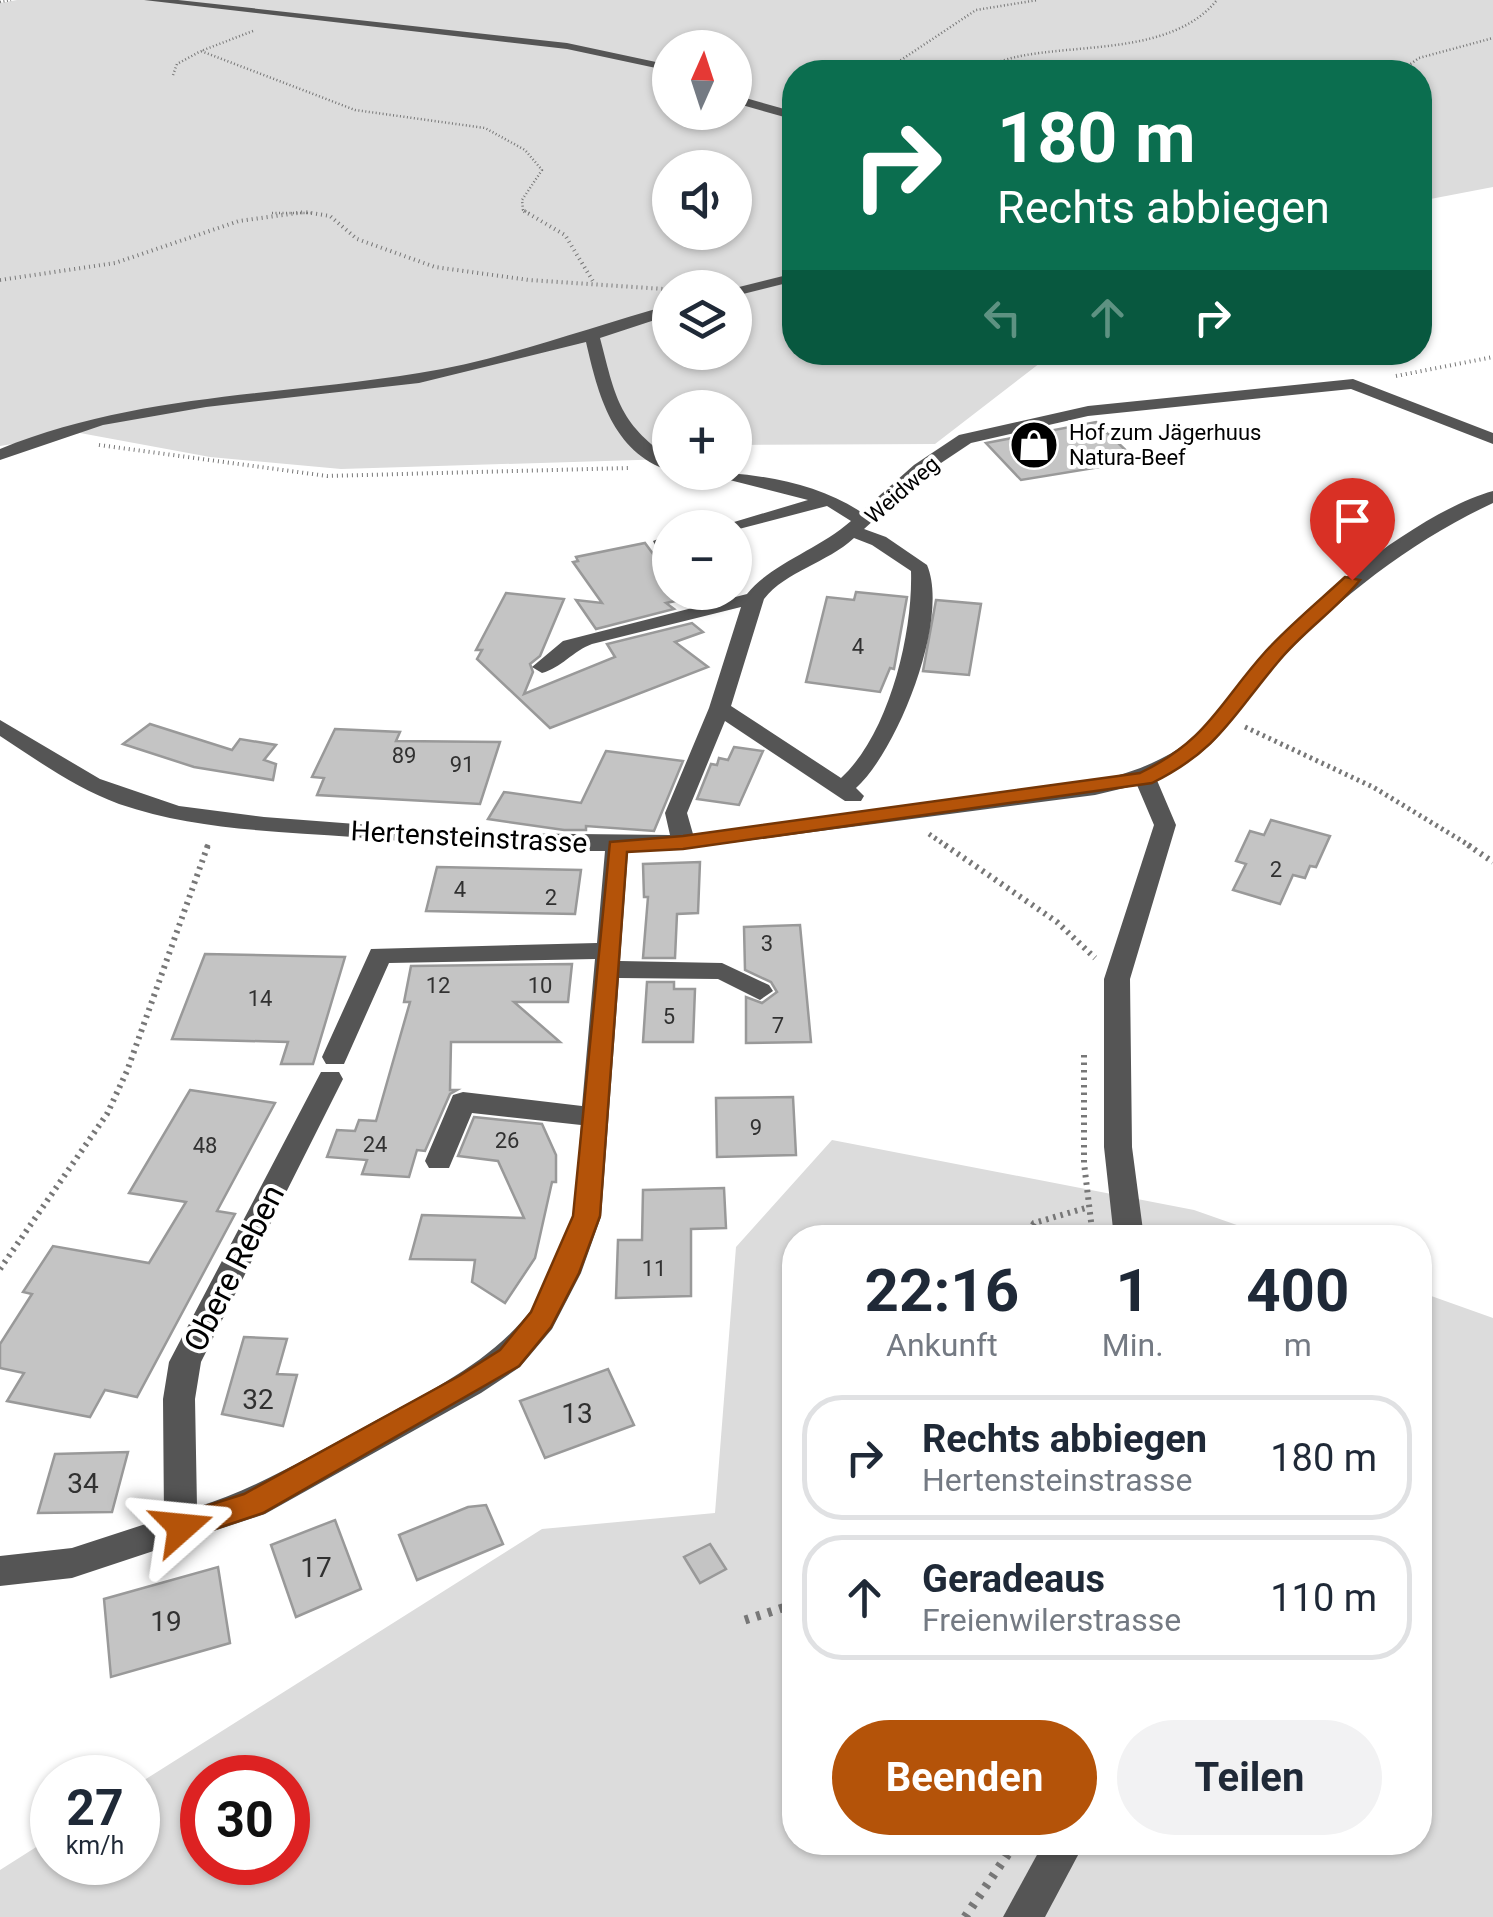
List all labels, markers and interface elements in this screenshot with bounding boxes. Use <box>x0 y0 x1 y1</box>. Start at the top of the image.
north arrow <box>652 30 752 130</box>
map controls <box>652 30 752 610</box>
text: 180 m <box>997 97 1196 179</box>
icon: right <box>832 100 962 230</box>
button: sound <box>652 150 752 250</box>
text: Rechts abbiegen <box>997 181 1330 234</box>
button: layers <box>652 270 752 370</box>
icon: left <box>975 290 1030 345</box>
icon: ahead <box>1080 290 1135 345</box>
icon: right <box>1185 290 1240 345</box>
button: + <box>652 390 752 490</box>
shop icon: Hof zum Jägerhuus Natura-Beef <box>1008 419 1060 471</box>
place label: Hof zum Jägerhuus Natura-Beef <box>1069 420 1261 470</box>
street label: Weidweg <box>860 451 944 529</box>
pin <box>1310 478 1395 581</box>
icon: arrive <box>1325 493 1380 548</box>
button: − <box>652 510 752 610</box>
house number: 4 <box>852 634 864 659</box>
house number: 89 <box>392 743 416 768</box>
house number: 91 <box>450 752 474 777</box>
street label: Hertensteinstrasse <box>350 814 588 860</box>
house number: 2 <box>1270 857 1282 882</box>
house number: 4 <box>454 877 466 902</box>
house number: 2 <box>545 885 557 910</box>
house number: 3 <box>761 931 773 956</box>
house number: 12 <box>426 973 450 998</box>
house number: 10 <box>528 973 552 998</box>
house number: 14 <box>248 986 272 1011</box>
house number: 5 <box>663 1004 675 1029</box>
house number: 7 <box>772 1013 784 1038</box>
house number: 9 <box>750 1115 762 1140</box>
house number: 26 <box>495 1128 519 1153</box>
house number: 24 <box>363 1132 387 1157</box>
house number: 48 <box>193 1133 217 1158</box>
street label: Obere Reben <box>176 1178 292 1358</box>
text: 22:16 <box>865 1255 1019 1326</box>
text: 1 <box>1115 1255 1150 1326</box>
text: 400 <box>1246 1255 1349 1326</box>
house number: 11 <box>642 1256 666 1281</box>
text: Ankunft <box>886 1326 998 1364</box>
text: Min. <box>1102 1326 1164 1364</box>
text: m <box>1284 1326 1312 1364</box>
house number: 32 <box>242 1383 274 1416</box>
house number: 13 <box>561 1397 593 1430</box>
text: Rechts abbiegen <box>922 1417 1207 1461</box>
icon: right <box>837 1430 892 1485</box>
text: 180 m <box>1270 1436 1377 1480</box>
text: Hertensteinstrasse <box>922 1461 1193 1499</box>
house number: 34 <box>67 1467 99 1500</box>
position arrow <box>130 1475 234 1579</box>
house number: 17 <box>300 1551 332 1584</box>
text: Geradeaus <box>922 1557 1105 1601</box>
icon: ahead <box>837 1570 892 1625</box>
text: 110 m <box>1270 1576 1377 1620</box>
text: Freienwilerstrasse <box>922 1601 1181 1639</box>
house number: 19 <box>150 1605 182 1638</box>
button: Beenden <box>832 1720 1097 1835</box>
button: Teilen <box>1117 1720 1382 1835</box>
speed limit sign: 30 <box>180 1755 310 1885</box>
text: 27 <box>66 1779 124 1837</box>
text: km/h <box>66 1831 124 1860</box>

